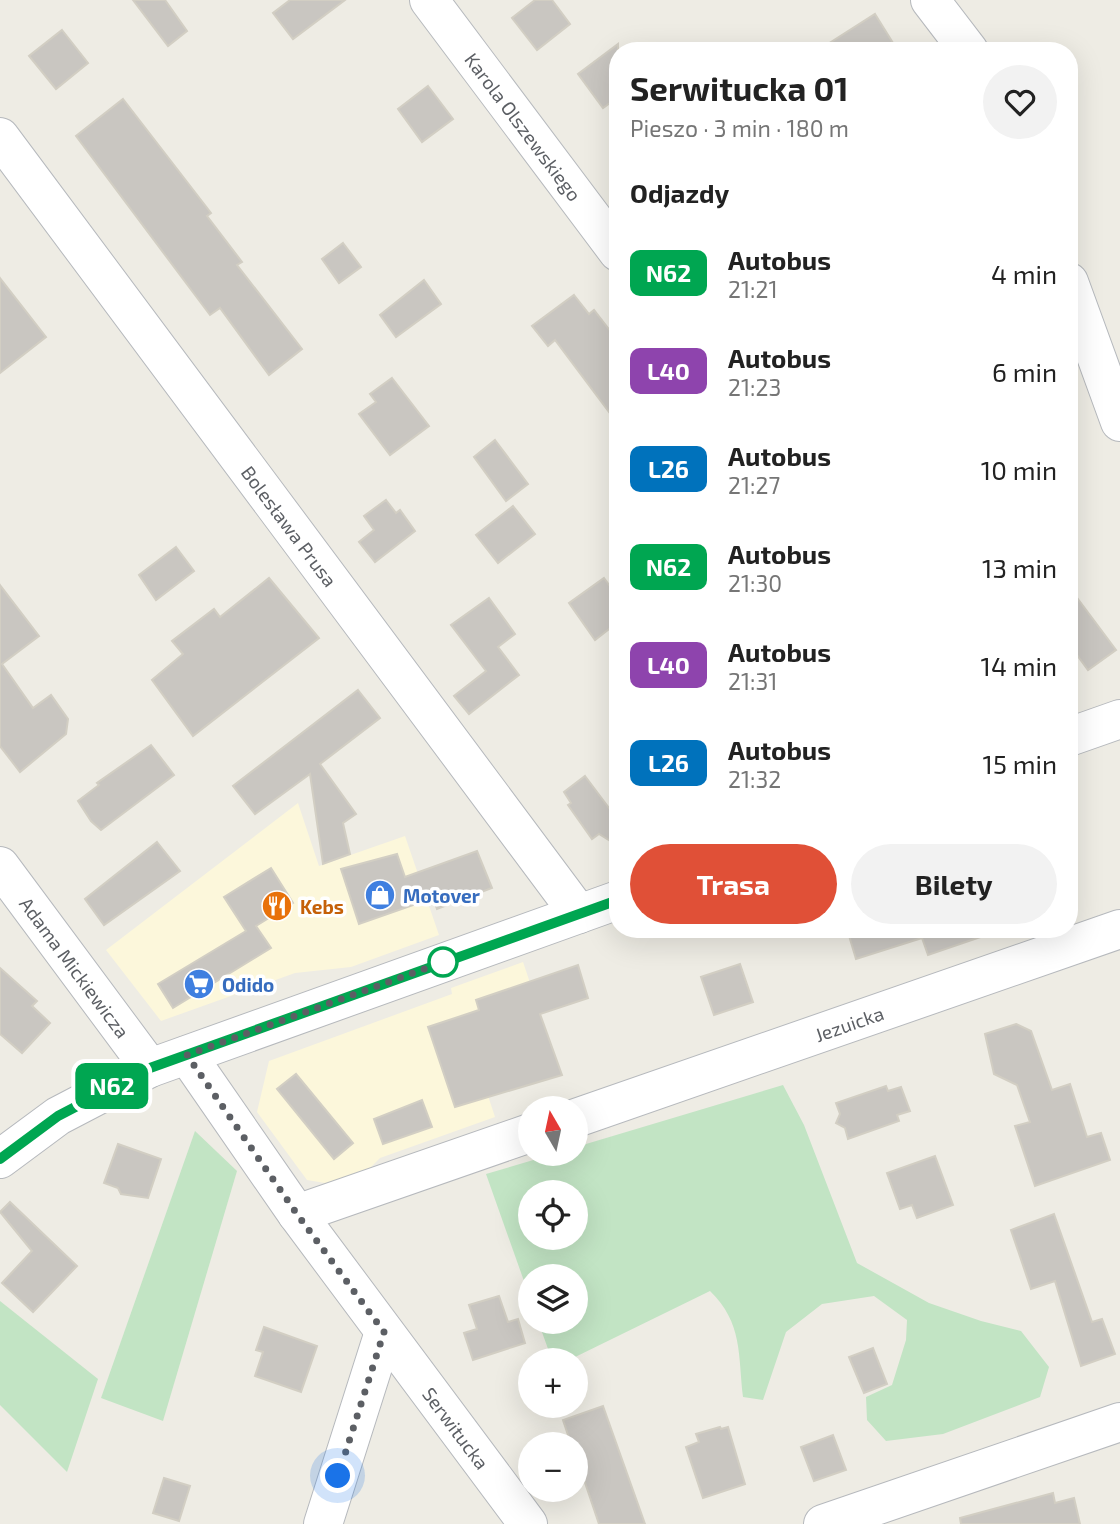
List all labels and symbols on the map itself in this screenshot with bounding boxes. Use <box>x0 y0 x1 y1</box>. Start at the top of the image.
street label: Karola Olszewskiego <box>461 48 587 205</box>
street label: Bolesława Prusa <box>237 461 342 591</box>
shop icon: Motover <box>363 878 397 912</box>
place label: Motover <box>403 884 480 907</box>
restaurant icon: Kebs <box>260 889 294 923</box>
street label: Adama Mickiewicza <box>15 892 135 1042</box>
place label: Kebs <box>300 895 344 918</box>
unlabelled marker <box>428 947 458 977</box>
supermarket icon: Odido <box>182 967 216 1001</box>
place label: Odido <box>222 973 274 996</box>
street label: Jezuicka <box>812 1001 886 1046</box>
line badge: N62 <box>72 1063 152 1109</box>
north arrow <box>518 1096 588 1166</box>
street label: Serwitucka <box>418 1382 494 1473</box>
your location <box>320 1458 355 1493</box>

